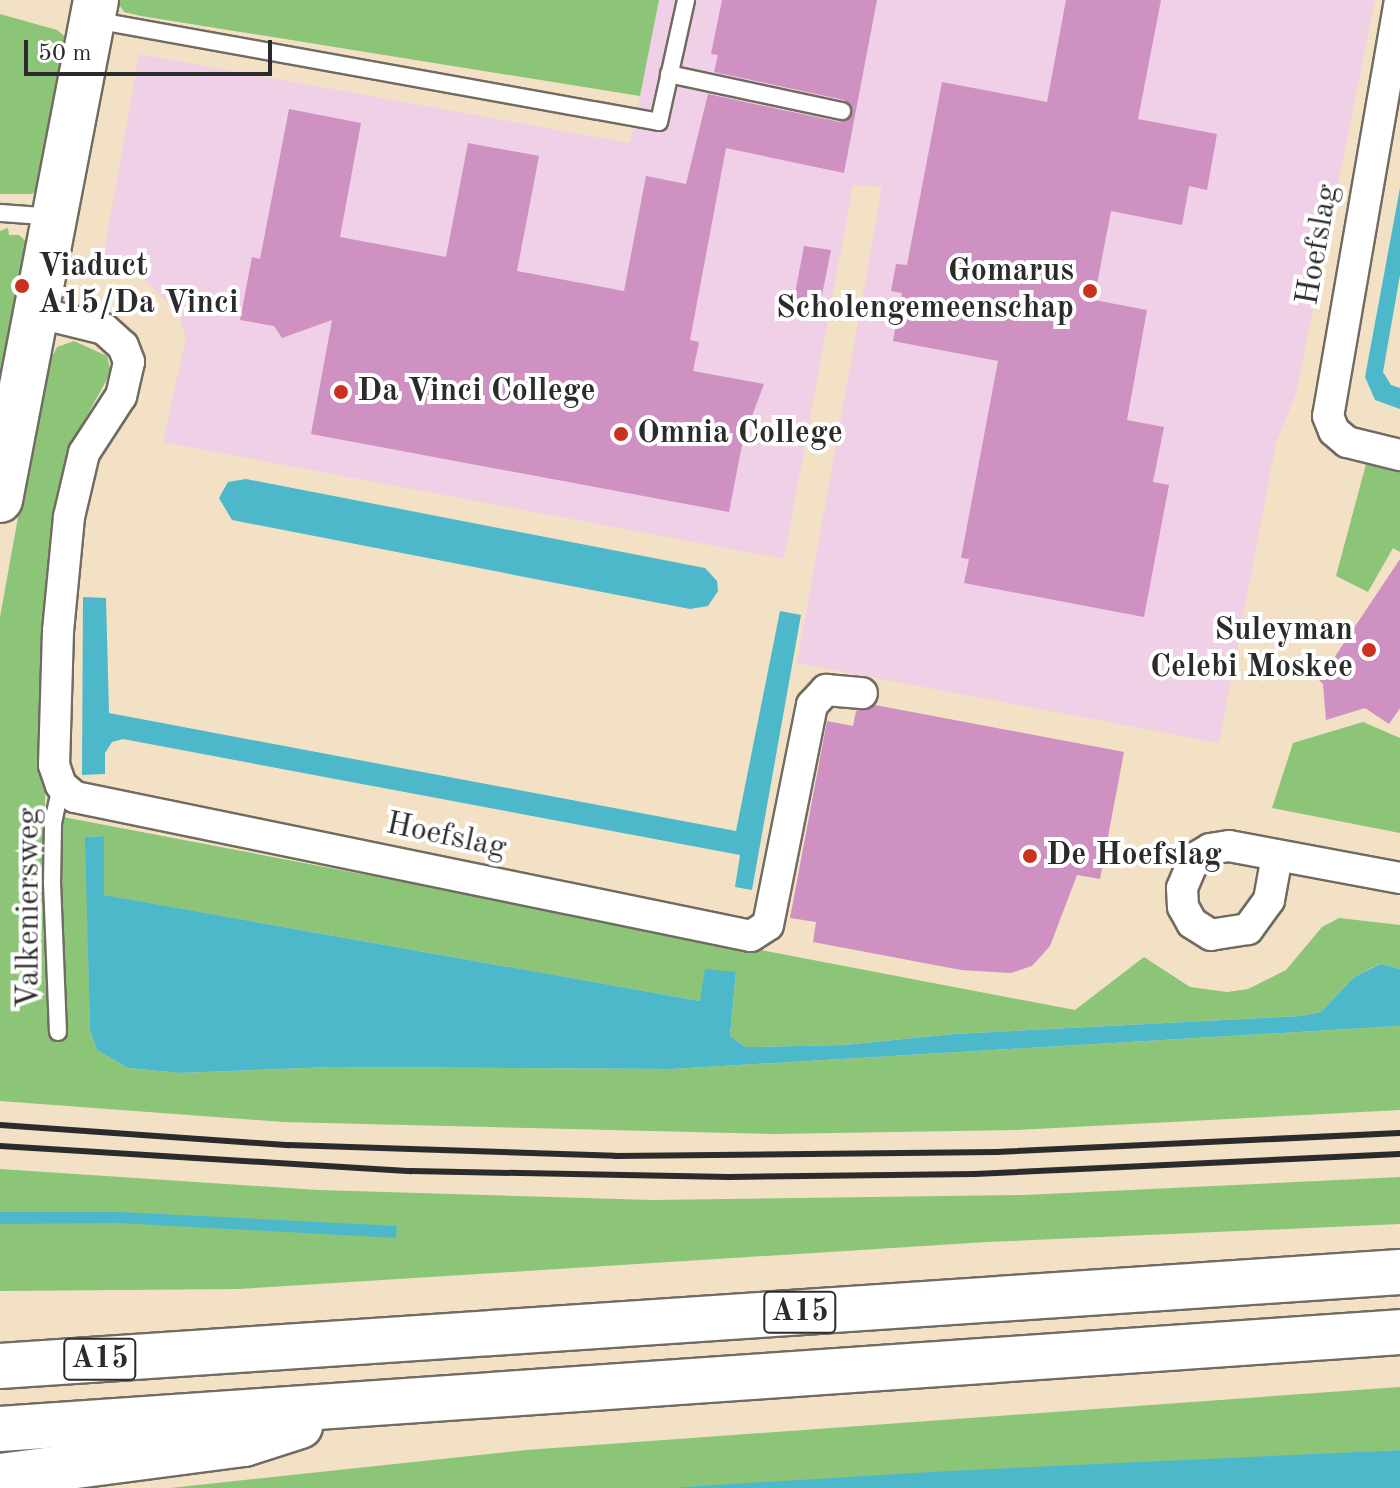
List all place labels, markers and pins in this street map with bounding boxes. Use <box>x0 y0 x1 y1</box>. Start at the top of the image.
place label: Viaduct A15/Da Vinci <box>38 249 238 324</box>
place label: Gomarus Scholengemeenschap <box>776 254 1074 329</box>
marker: Viaduct A15/Da Vinci <box>13 277 31 295</box>
marker: Gomarus Scholengemeenschap <box>1081 282 1099 300</box>
place label: Da Vinci College <box>357 373 596 411</box>
marker: Da Vinci College <box>332 383 350 401</box>
place label: Omnia College <box>637 415 843 453</box>
marker: Omnia College <box>612 425 630 443</box>
place label: Suleyman Celebi Moskee <box>1150 613 1353 688</box>
marker: Suleyman Celebi Moskee <box>1360 641 1378 659</box>
place label: De Hoefslag <box>1046 837 1222 875</box>
marker: De Hoefslag <box>1021 847 1039 865</box>

